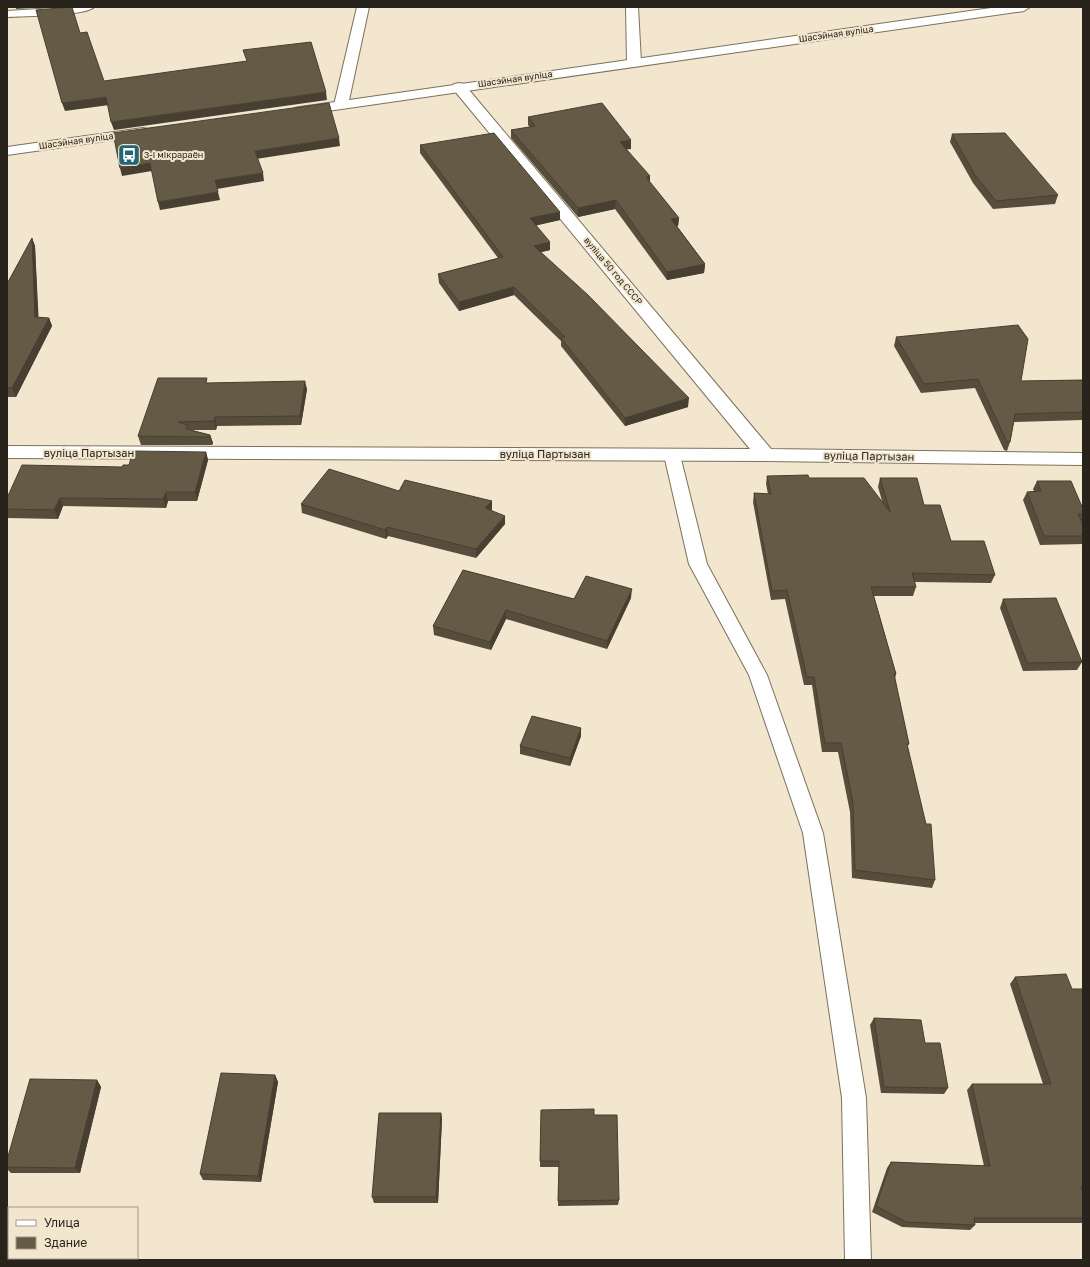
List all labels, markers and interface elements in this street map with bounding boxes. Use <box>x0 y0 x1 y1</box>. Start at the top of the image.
street label: Шасэйная вуліца <box>798 23 874 44</box>
street label: Шасэйная вуліца <box>477 68 553 89</box>
street label: Шасэйная вуліца <box>38 130 114 151</box>
bus stop icon: 3-і мікрараён <box>116 142 142 168</box>
place label: 3-і мікрараён <box>144 149 203 160</box>
street label: вуліца 50 год СССР <box>582 235 645 307</box>
street label: вуліца Партызан <box>44 446 134 459</box>
street label: вуліца Партызан <box>500 447 590 460</box>
street label: вуліца Партызан <box>824 448 914 463</box>
legend <box>8 1207 138 1259</box>
text: Улица <box>44 1215 80 1230</box>
text: Здание <box>44 1235 87 1250</box>

